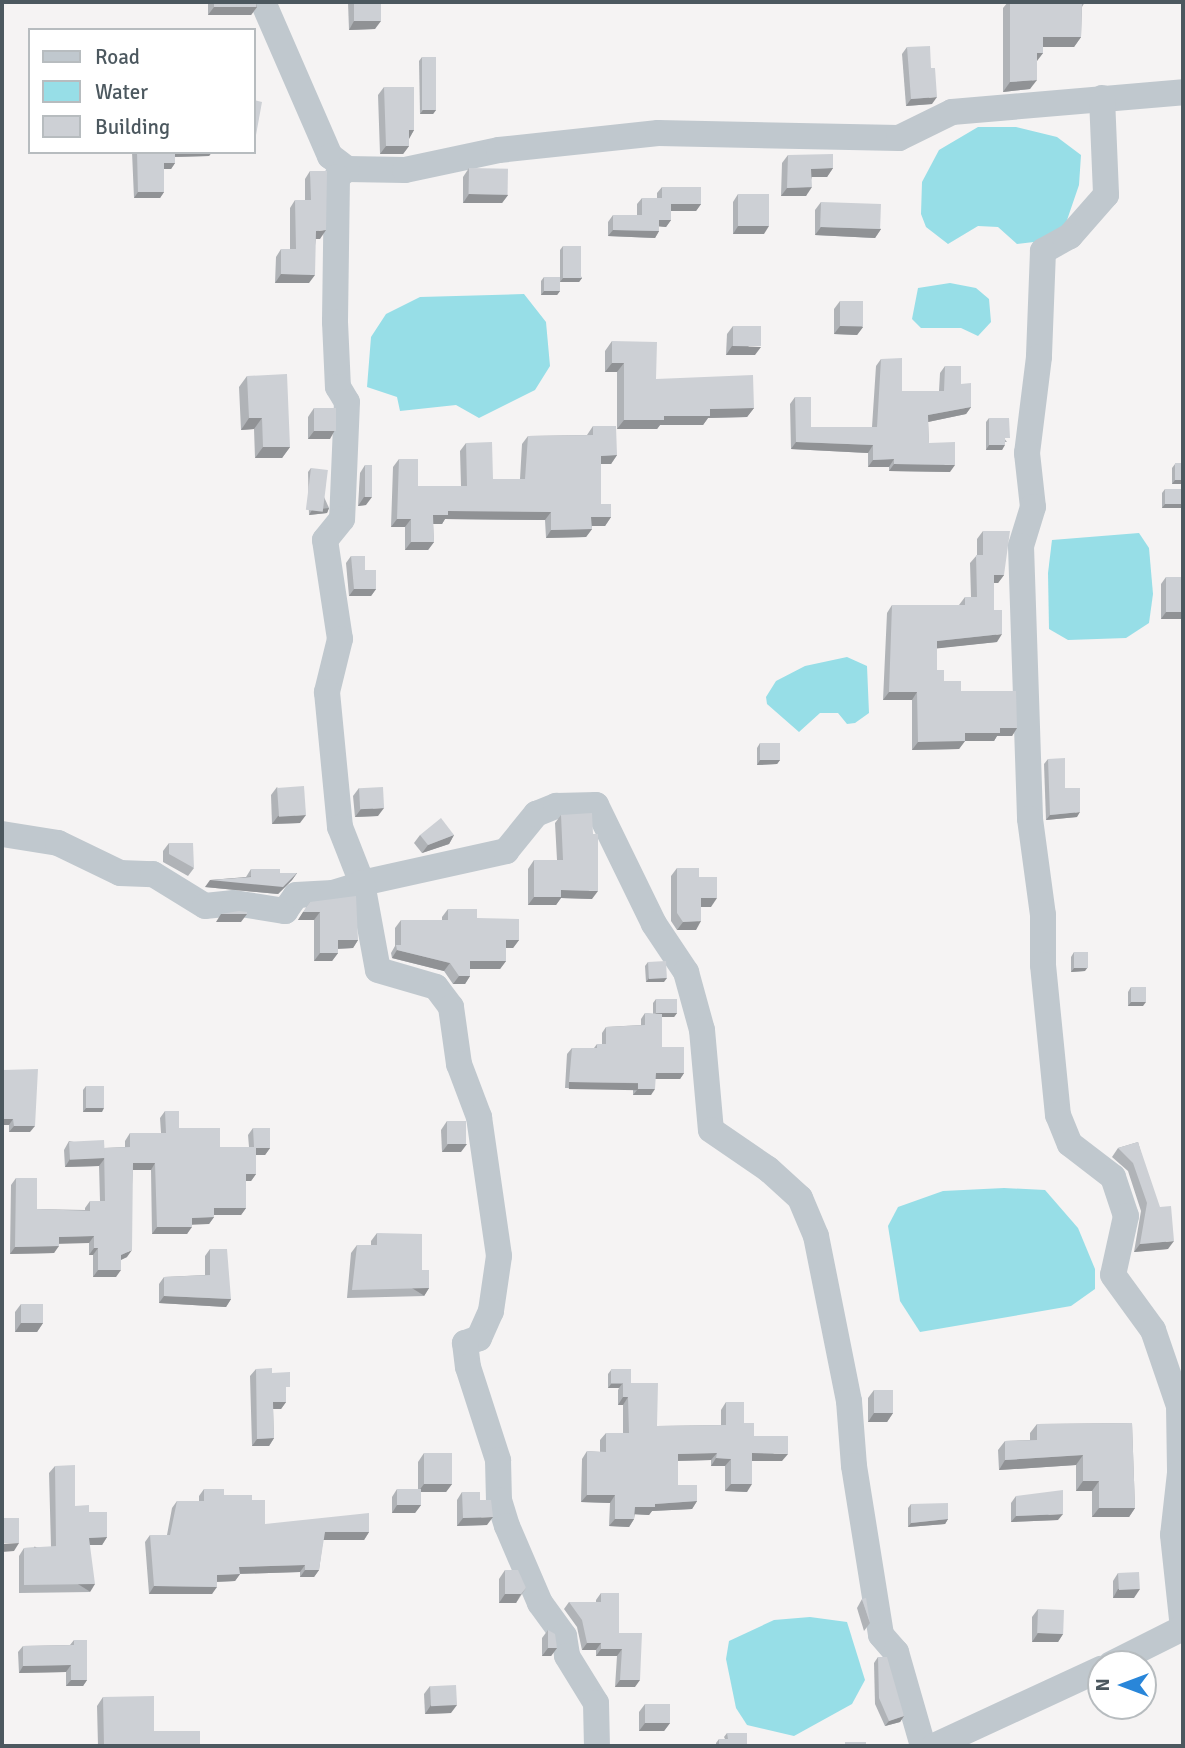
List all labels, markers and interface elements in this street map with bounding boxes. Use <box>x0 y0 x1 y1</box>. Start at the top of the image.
legend <box>28 28 256 154</box>
text: Road <box>95 44 140 70</box>
text: Water <box>95 79 148 105</box>
text: Building <box>95 114 170 140</box>
north arrow <box>1087 1650 1157 1720</box>
text: N <box>1091 1678 1115 1692</box>

